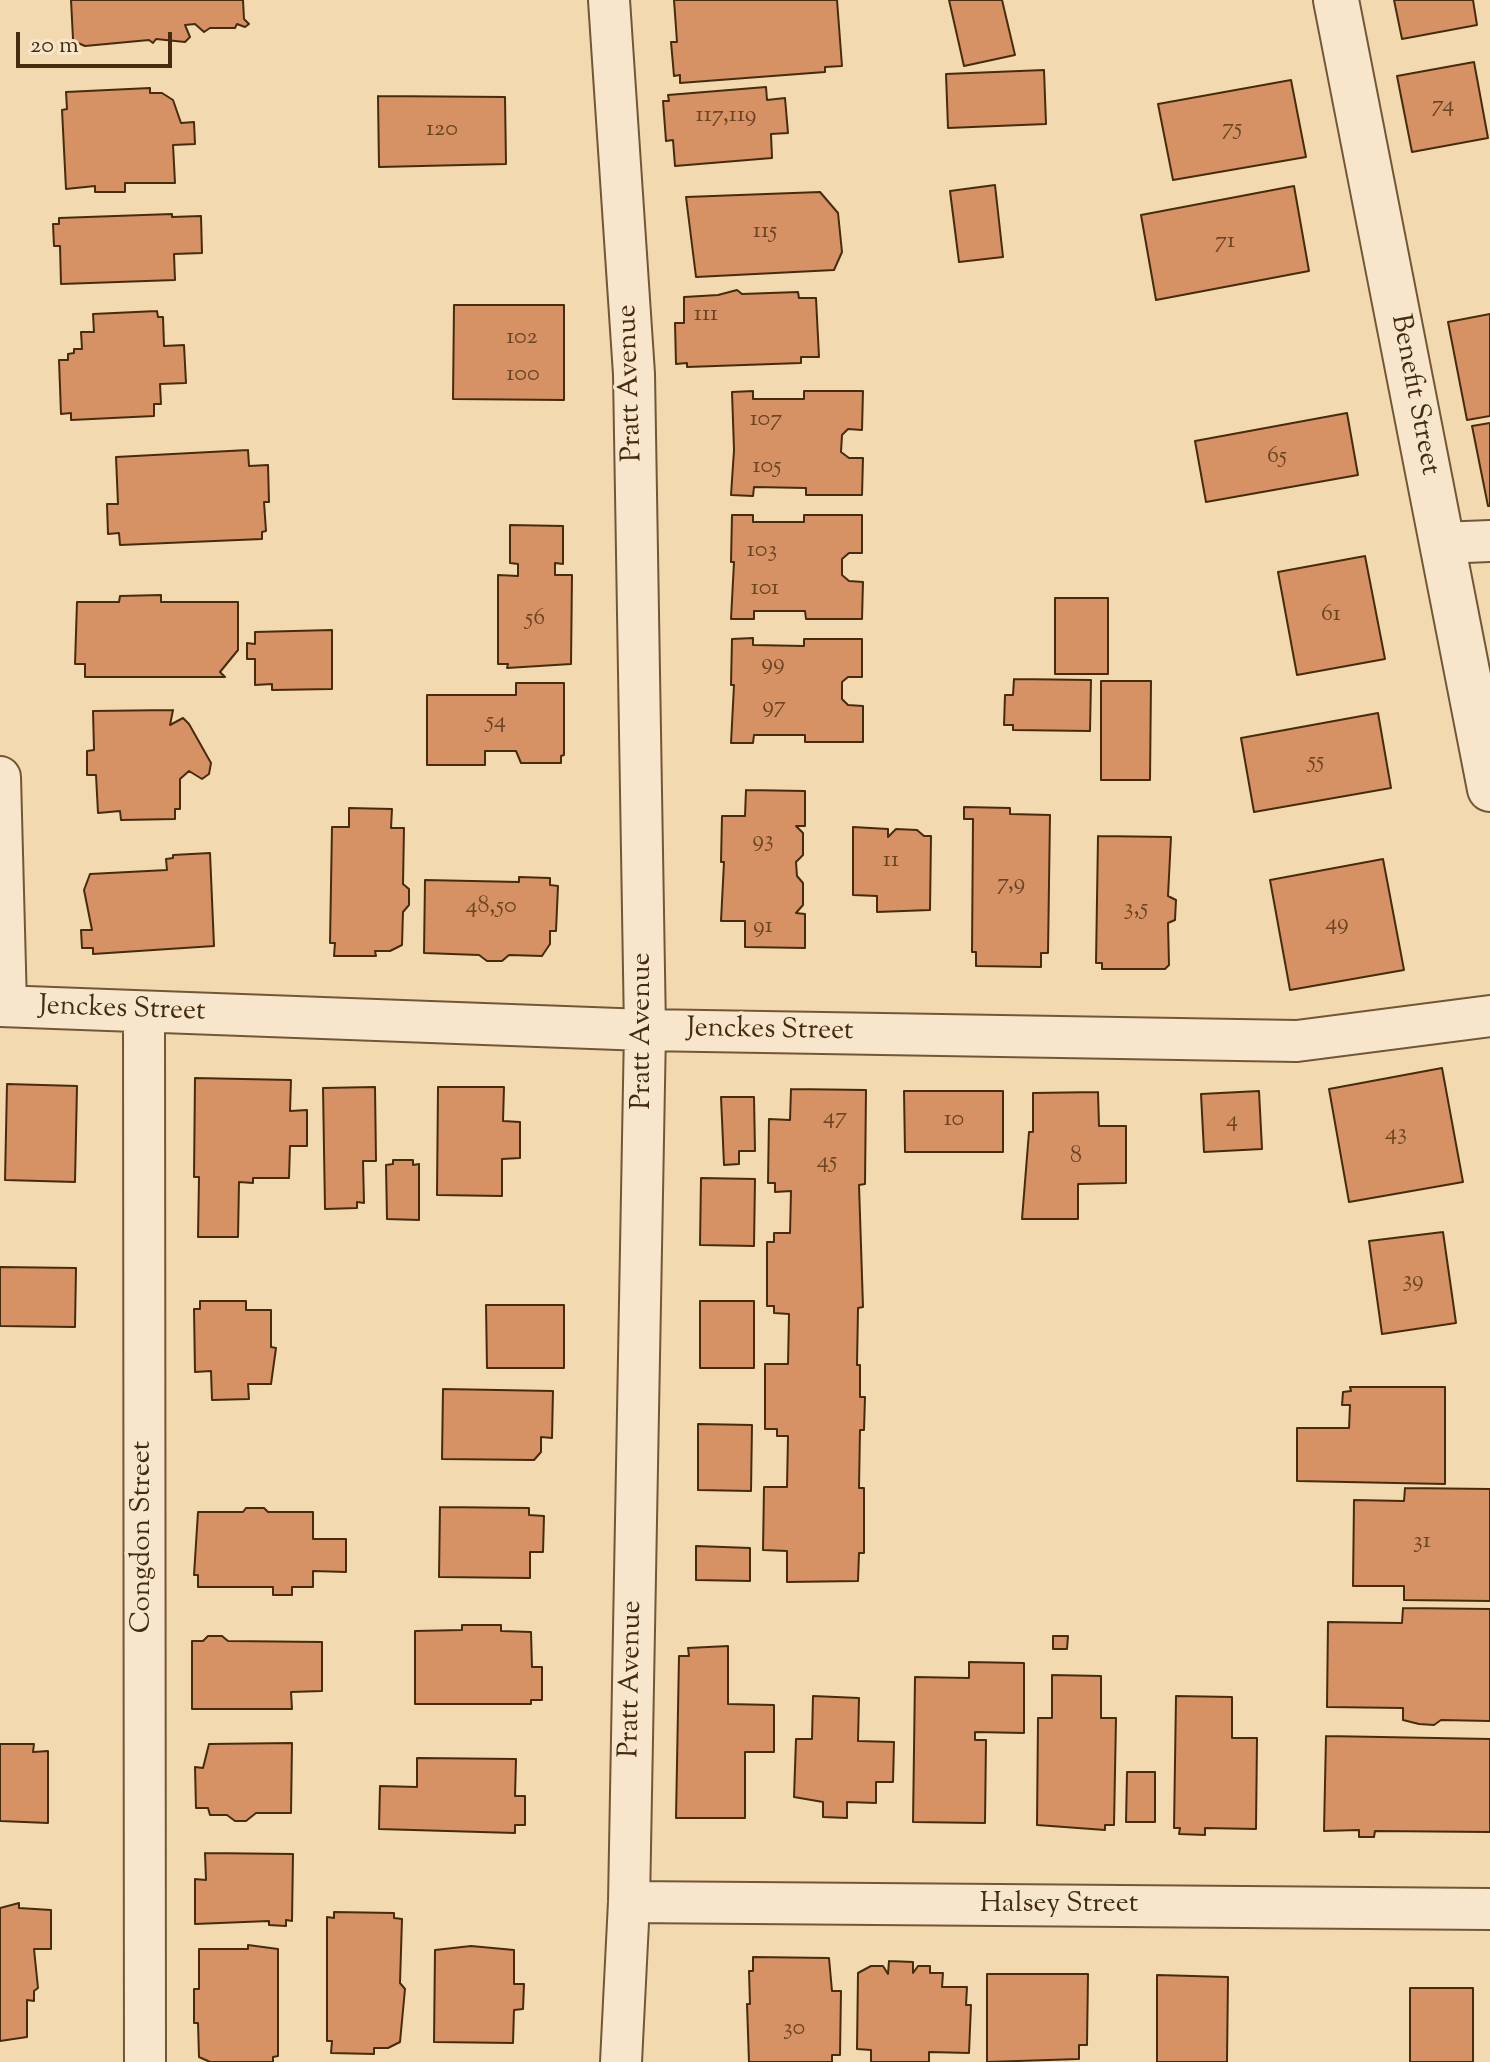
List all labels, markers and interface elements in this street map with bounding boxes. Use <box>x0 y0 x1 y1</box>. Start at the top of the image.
scale bar <box>20 16 176 66</box>
text: 20 m <box>30 29 79 63</box>
house number: 74 <box>1432 93 1454 121</box>
house number: 117,119 <box>696 103 756 131</box>
house number: 75 <box>1222 116 1242 144</box>
house number: 120 <box>426 117 458 145</box>
house number: 115 <box>753 219 777 247</box>
house number: 71 <box>1215 229 1235 257</box>
house number: 111 <box>694 302 718 330</box>
street label: Pratt Avenue <box>612 304 652 462</box>
street label: Benefit Street <box>1381 312 1445 478</box>
house number: 102 <box>506 325 538 353</box>
house number: 100 <box>506 362 540 390</box>
house number: 107 <box>750 407 782 435</box>
house number: 65 <box>1267 444 1287 472</box>
house number: 105 <box>753 454 781 482</box>
house number: 103 <box>747 538 777 566</box>
house number: 101 <box>751 576 779 604</box>
house number: 61 <box>1321 602 1341 630</box>
house number: 56 <box>525 606 545 634</box>
house number: 99 <box>761 651 785 679</box>
house number: 97 <box>762 694 786 722</box>
house number: 54 <box>486 709 506 737</box>
house number: 55 <box>1308 749 1324 777</box>
house number: 93 <box>752 828 774 856</box>
house number: 11 <box>883 848 899 876</box>
house number: 7,9 <box>997 871 1025 899</box>
house number: 48,50 <box>465 894 517 922</box>
house number: 3,5 <box>1124 896 1148 924</box>
house number: 49 <box>1325 911 1349 939</box>
house number: 91 <box>753 914 773 942</box>
street label: Pratt Avenue <box>627 952 661 1110</box>
street label: Jenckes Street <box>38 991 206 1031</box>
street label: Jenckes Street <box>686 1014 854 1050</box>
house number: 47 <box>823 1105 847 1133</box>
house number: 10 <box>944 1107 964 1135</box>
house number: 4 <box>1226 1108 1238 1136</box>
house number: 43 <box>1385 1121 1407 1149</box>
house number: 8 <box>1070 1144 1082 1172</box>
house number: 45 <box>817 1149 837 1177</box>
house number: 39 <box>1402 1268 1424 1296</box>
street label: Congdon Street <box>127 1441 161 1633</box>
house number: 31 <box>1413 1529 1431 1557</box>
street label: Pratt Avenue <box>615 1600 651 1758</box>
street label: Halsey Street <box>980 1889 1138 1923</box>
house number: 30 <box>783 2016 805 2044</box>

